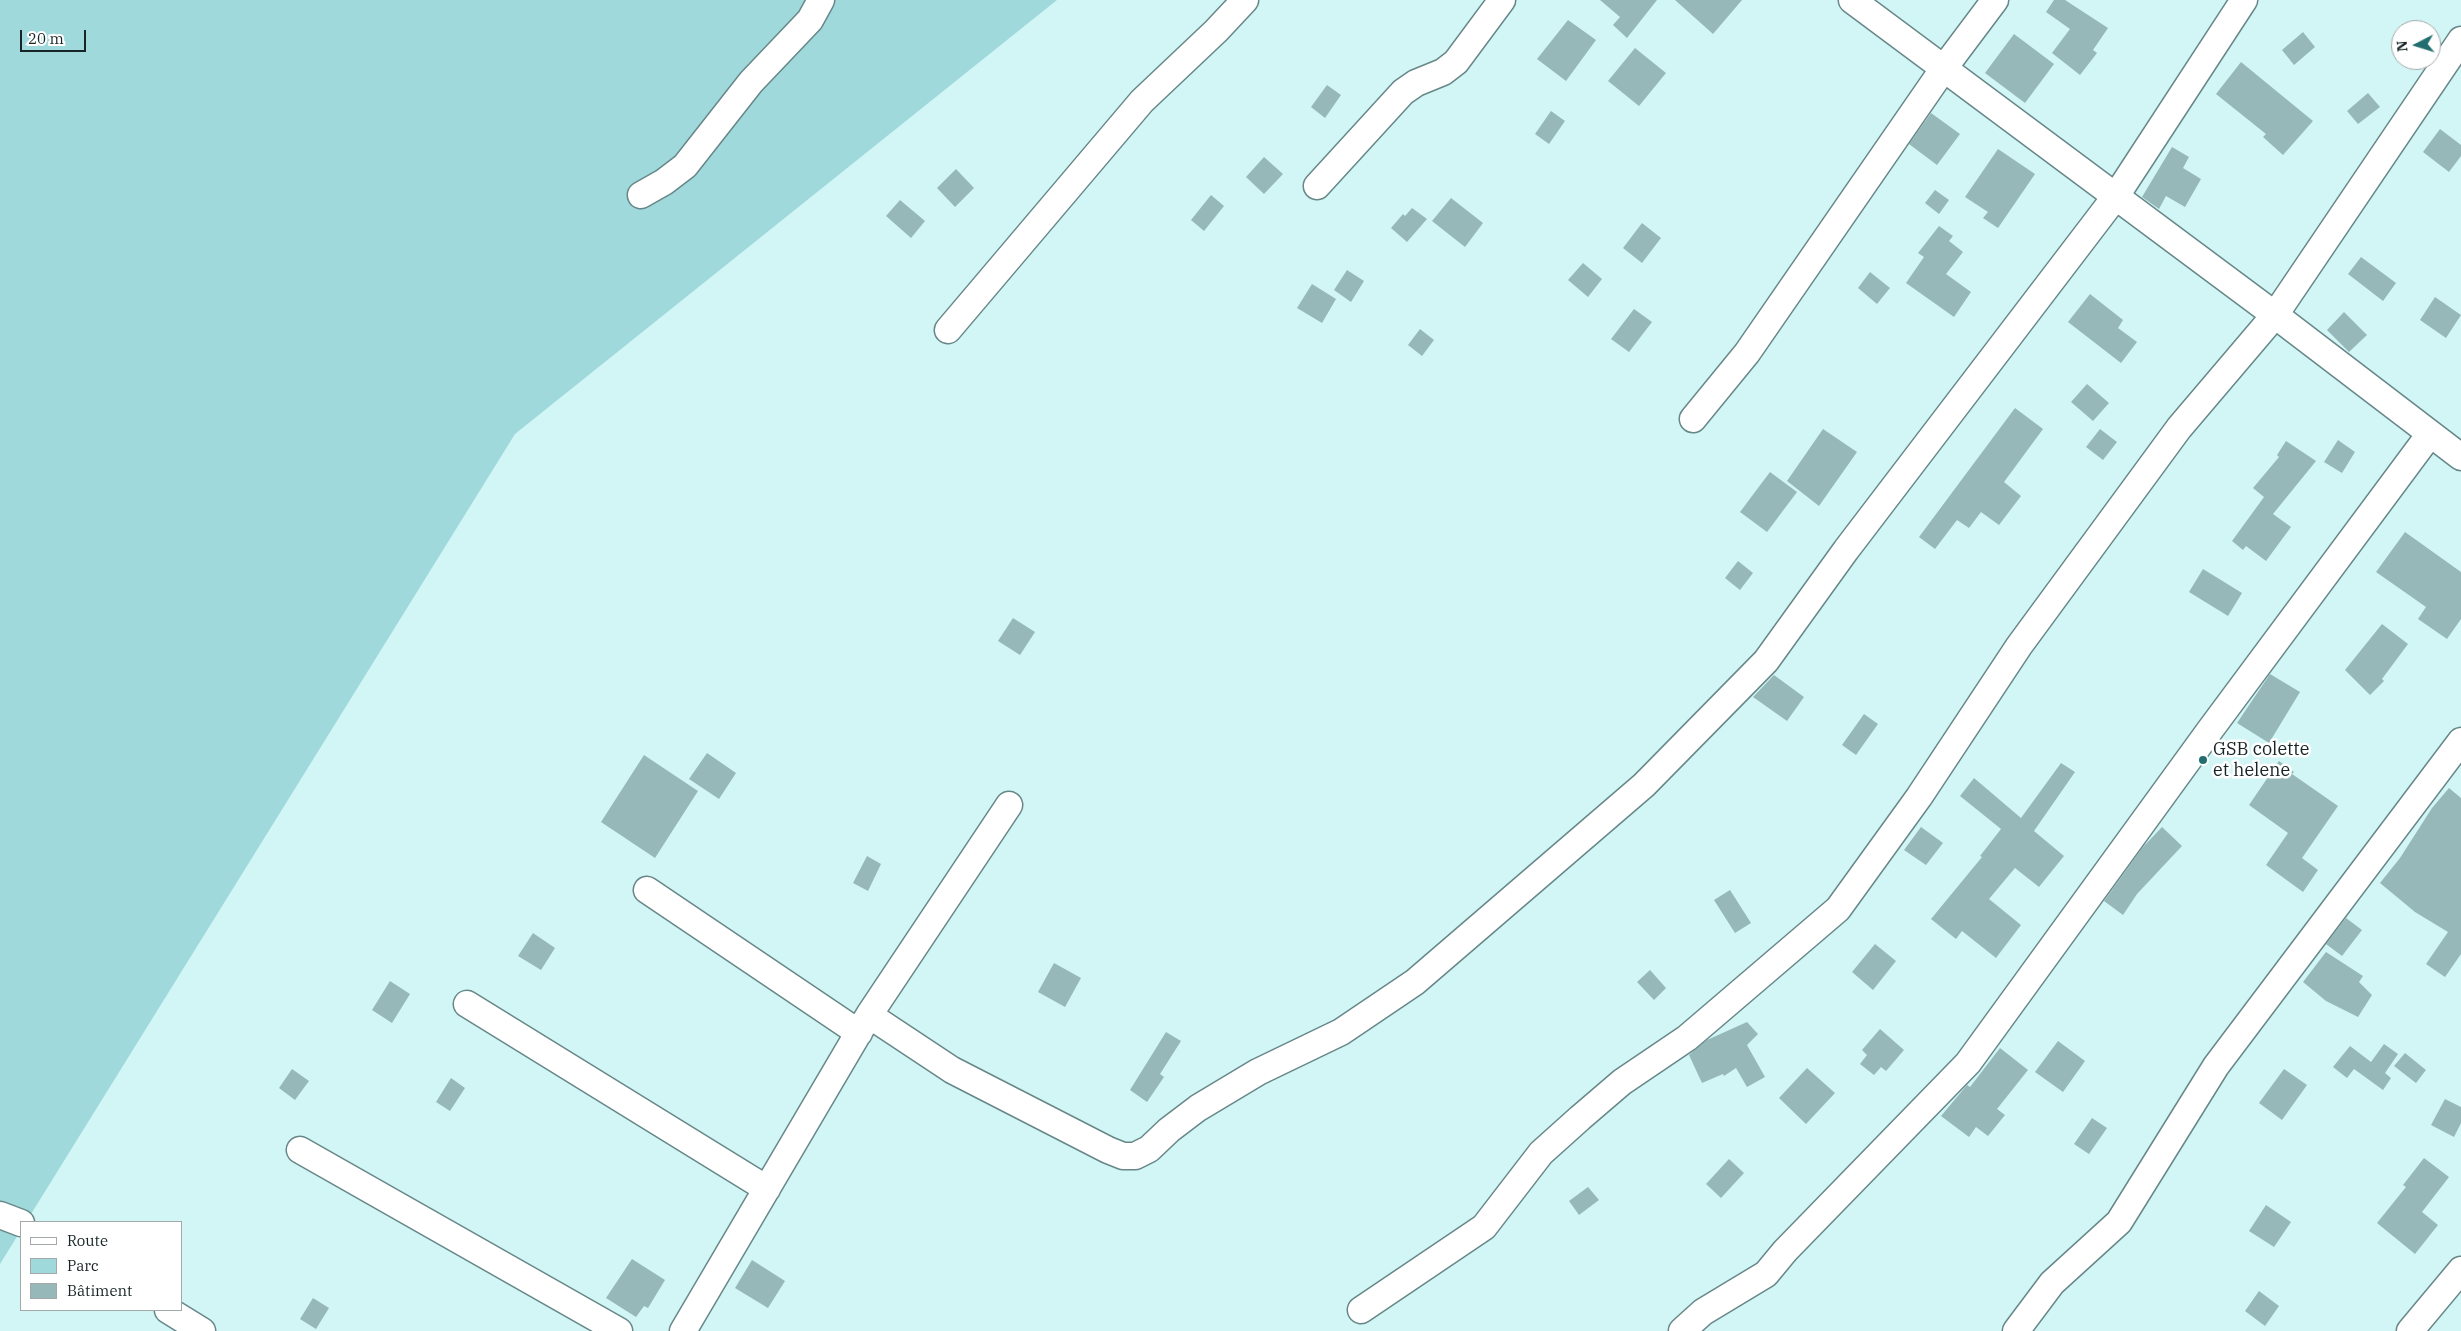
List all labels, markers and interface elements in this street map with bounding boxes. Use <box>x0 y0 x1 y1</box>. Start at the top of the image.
scale bar <box>22 20 89 52</box>
north arrow <box>2391 20 2441 70</box>
text: 20 m <box>28 29 64 48</box>
text: N <box>2393 40 2412 53</box>
place label: GSB colette et helene <box>2213 739 2309 782</box>
marker: GSB colette et helene <box>2197 754 2209 766</box>
legend <box>20 1221 182 1311</box>
text: Route <box>67 1231 108 1250</box>
text: Parc <box>67 1256 99 1275</box>
text: Bâtiment <box>67 1281 132 1300</box>

